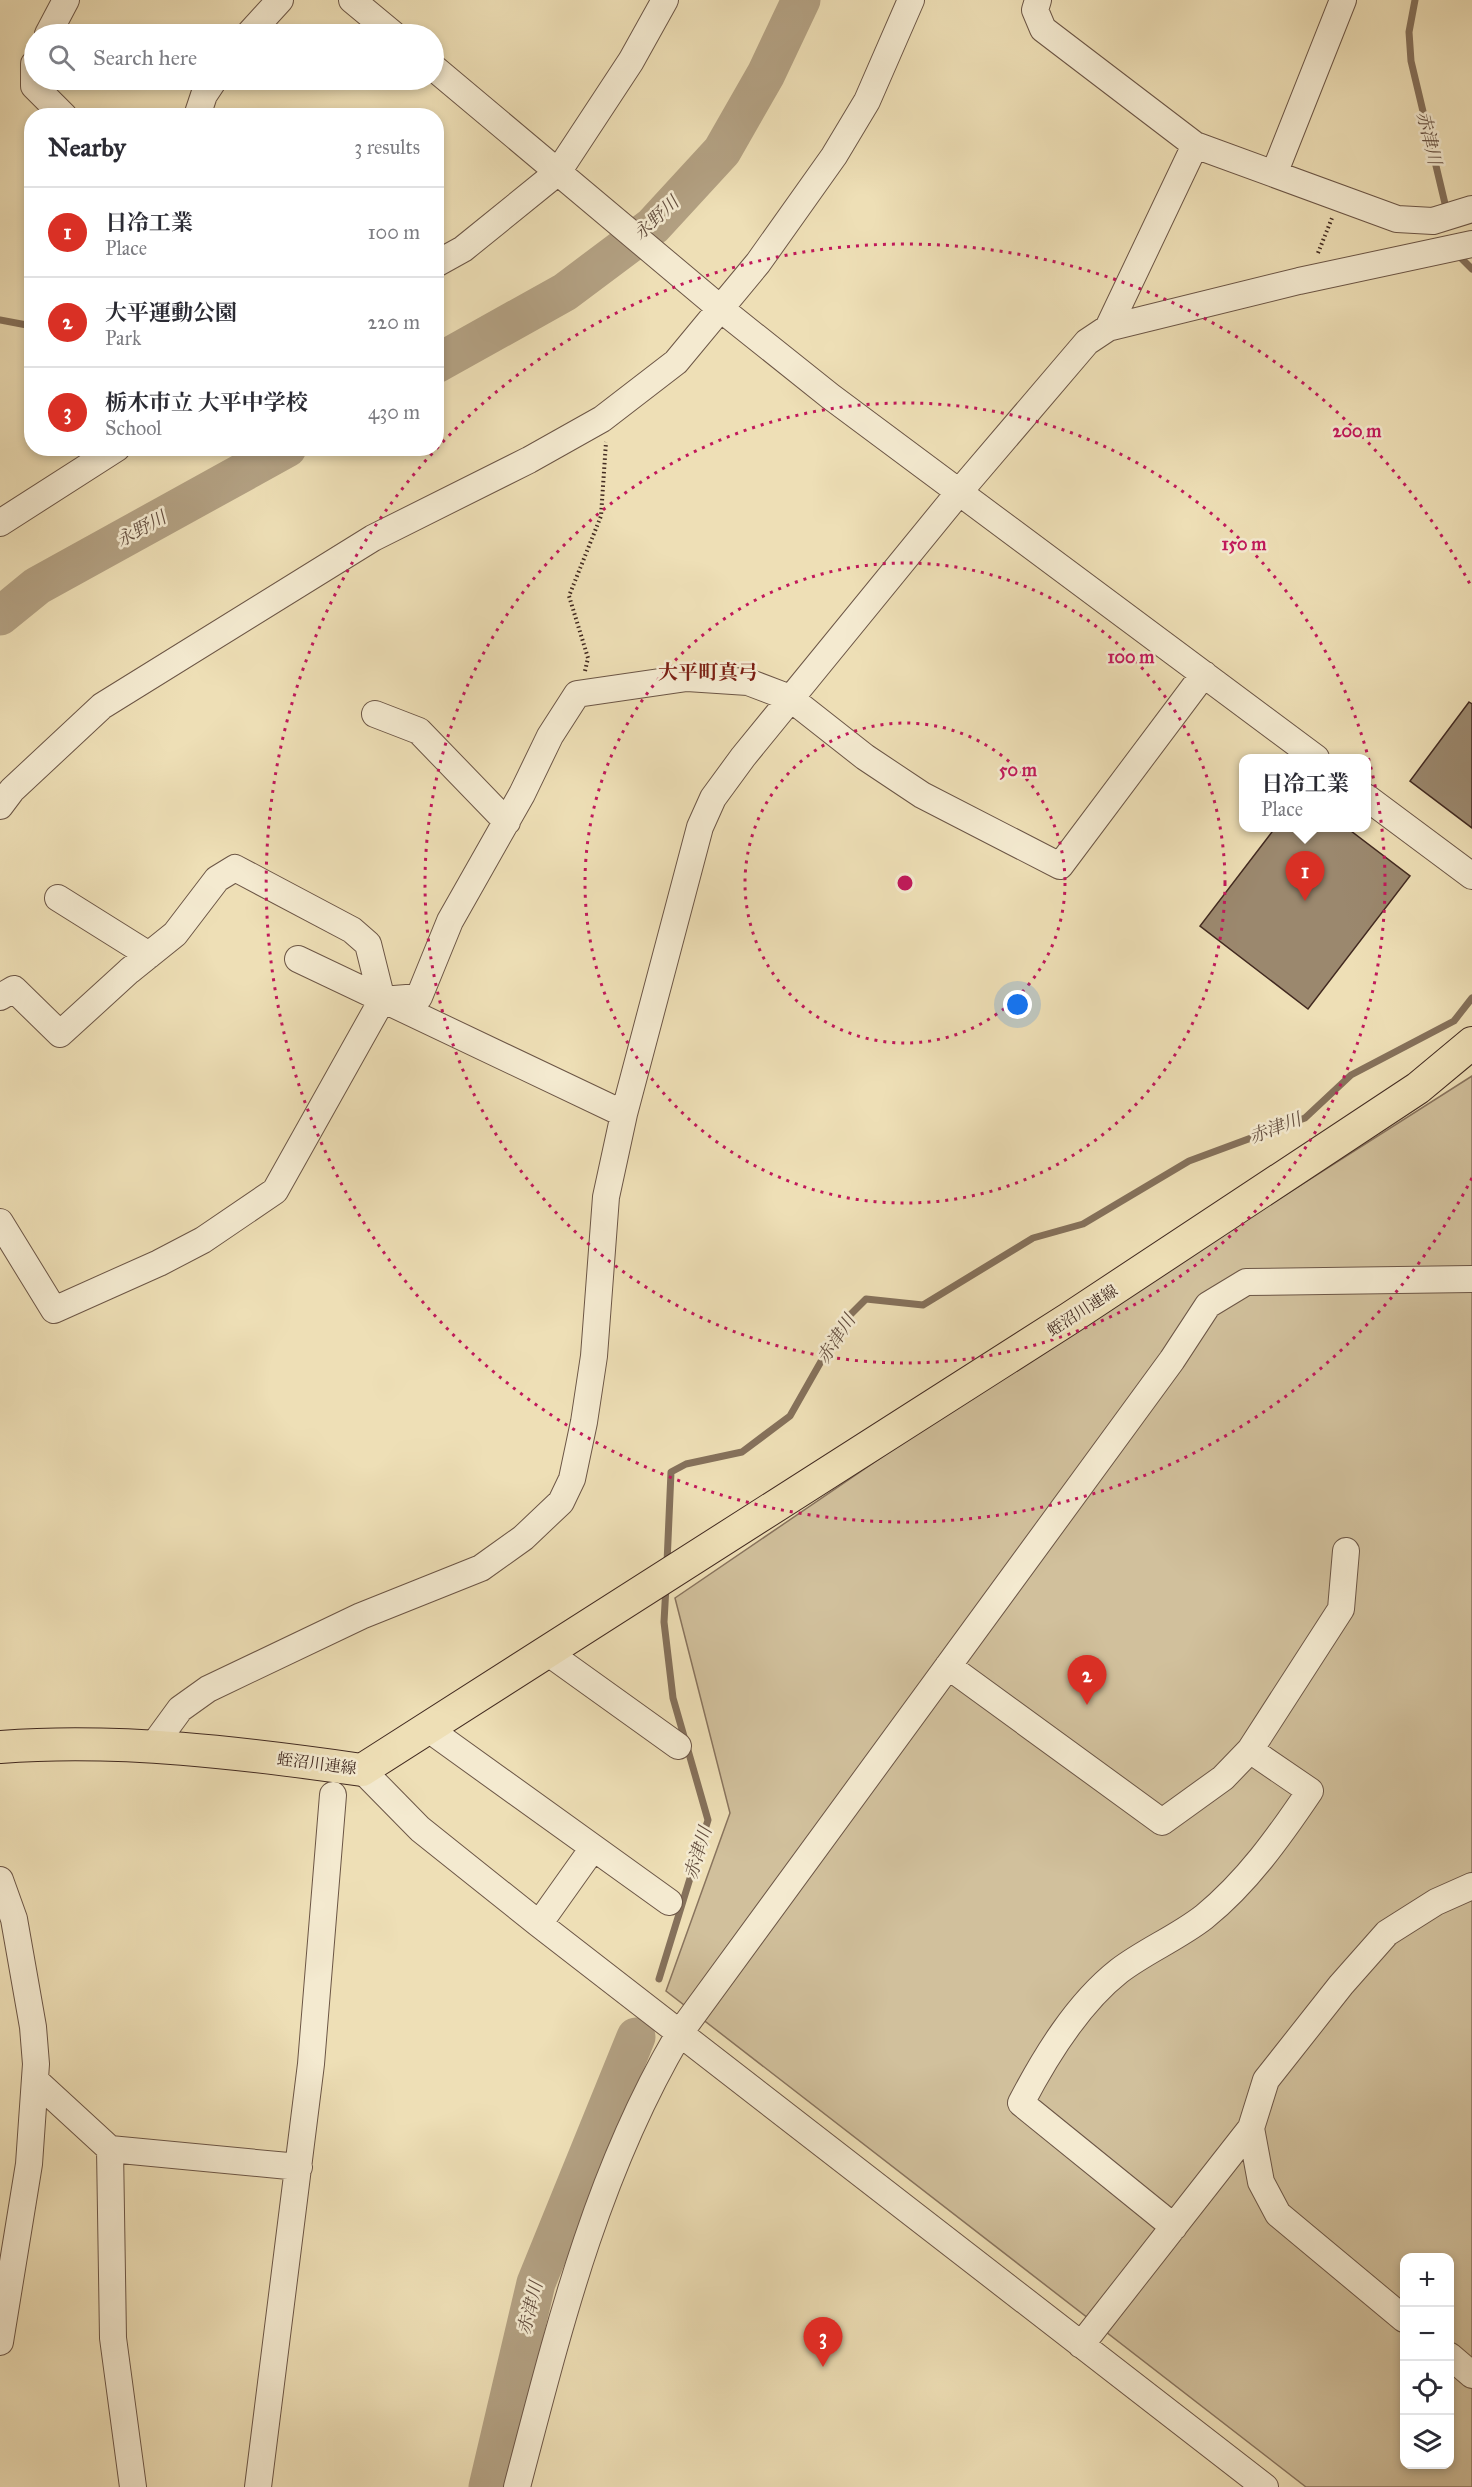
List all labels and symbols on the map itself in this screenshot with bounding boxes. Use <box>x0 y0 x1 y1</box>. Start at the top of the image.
water label: 赤津川 <box>1412 109 1446 169</box>
water label: 永野川 <box>629 190 685 244</box>
text: 200 m <box>1333 420 1382 442</box>
water label: 永野川 <box>112 505 172 552</box>
text: 150 m <box>1222 533 1267 555</box>
text: 100 m <box>1108 646 1155 668</box>
district label: 大平町真弓 <box>658 660 758 684</box>
text: 50 m <box>999 759 1038 781</box>
pin: 1 <box>1286 852 1324 901</box>
centre of rings <box>895 873 915 893</box>
your location <box>1003 990 1032 1019</box>
water label: 赤津川 <box>1246 1107 1306 1148</box>
street label: 蛭沼川連線 <box>1044 1281 1121 1340</box>
water label: 赤津川 <box>812 1309 861 1368</box>
pin: 2 <box>1068 1656 1106 1705</box>
street label: 蛭沼川連線 <box>276 1749 358 1778</box>
water label: 赤津川 <box>680 1822 717 1882</box>
water label: 赤津川 <box>513 2277 548 2337</box>
pin: 3 <box>804 2318 842 2367</box>

